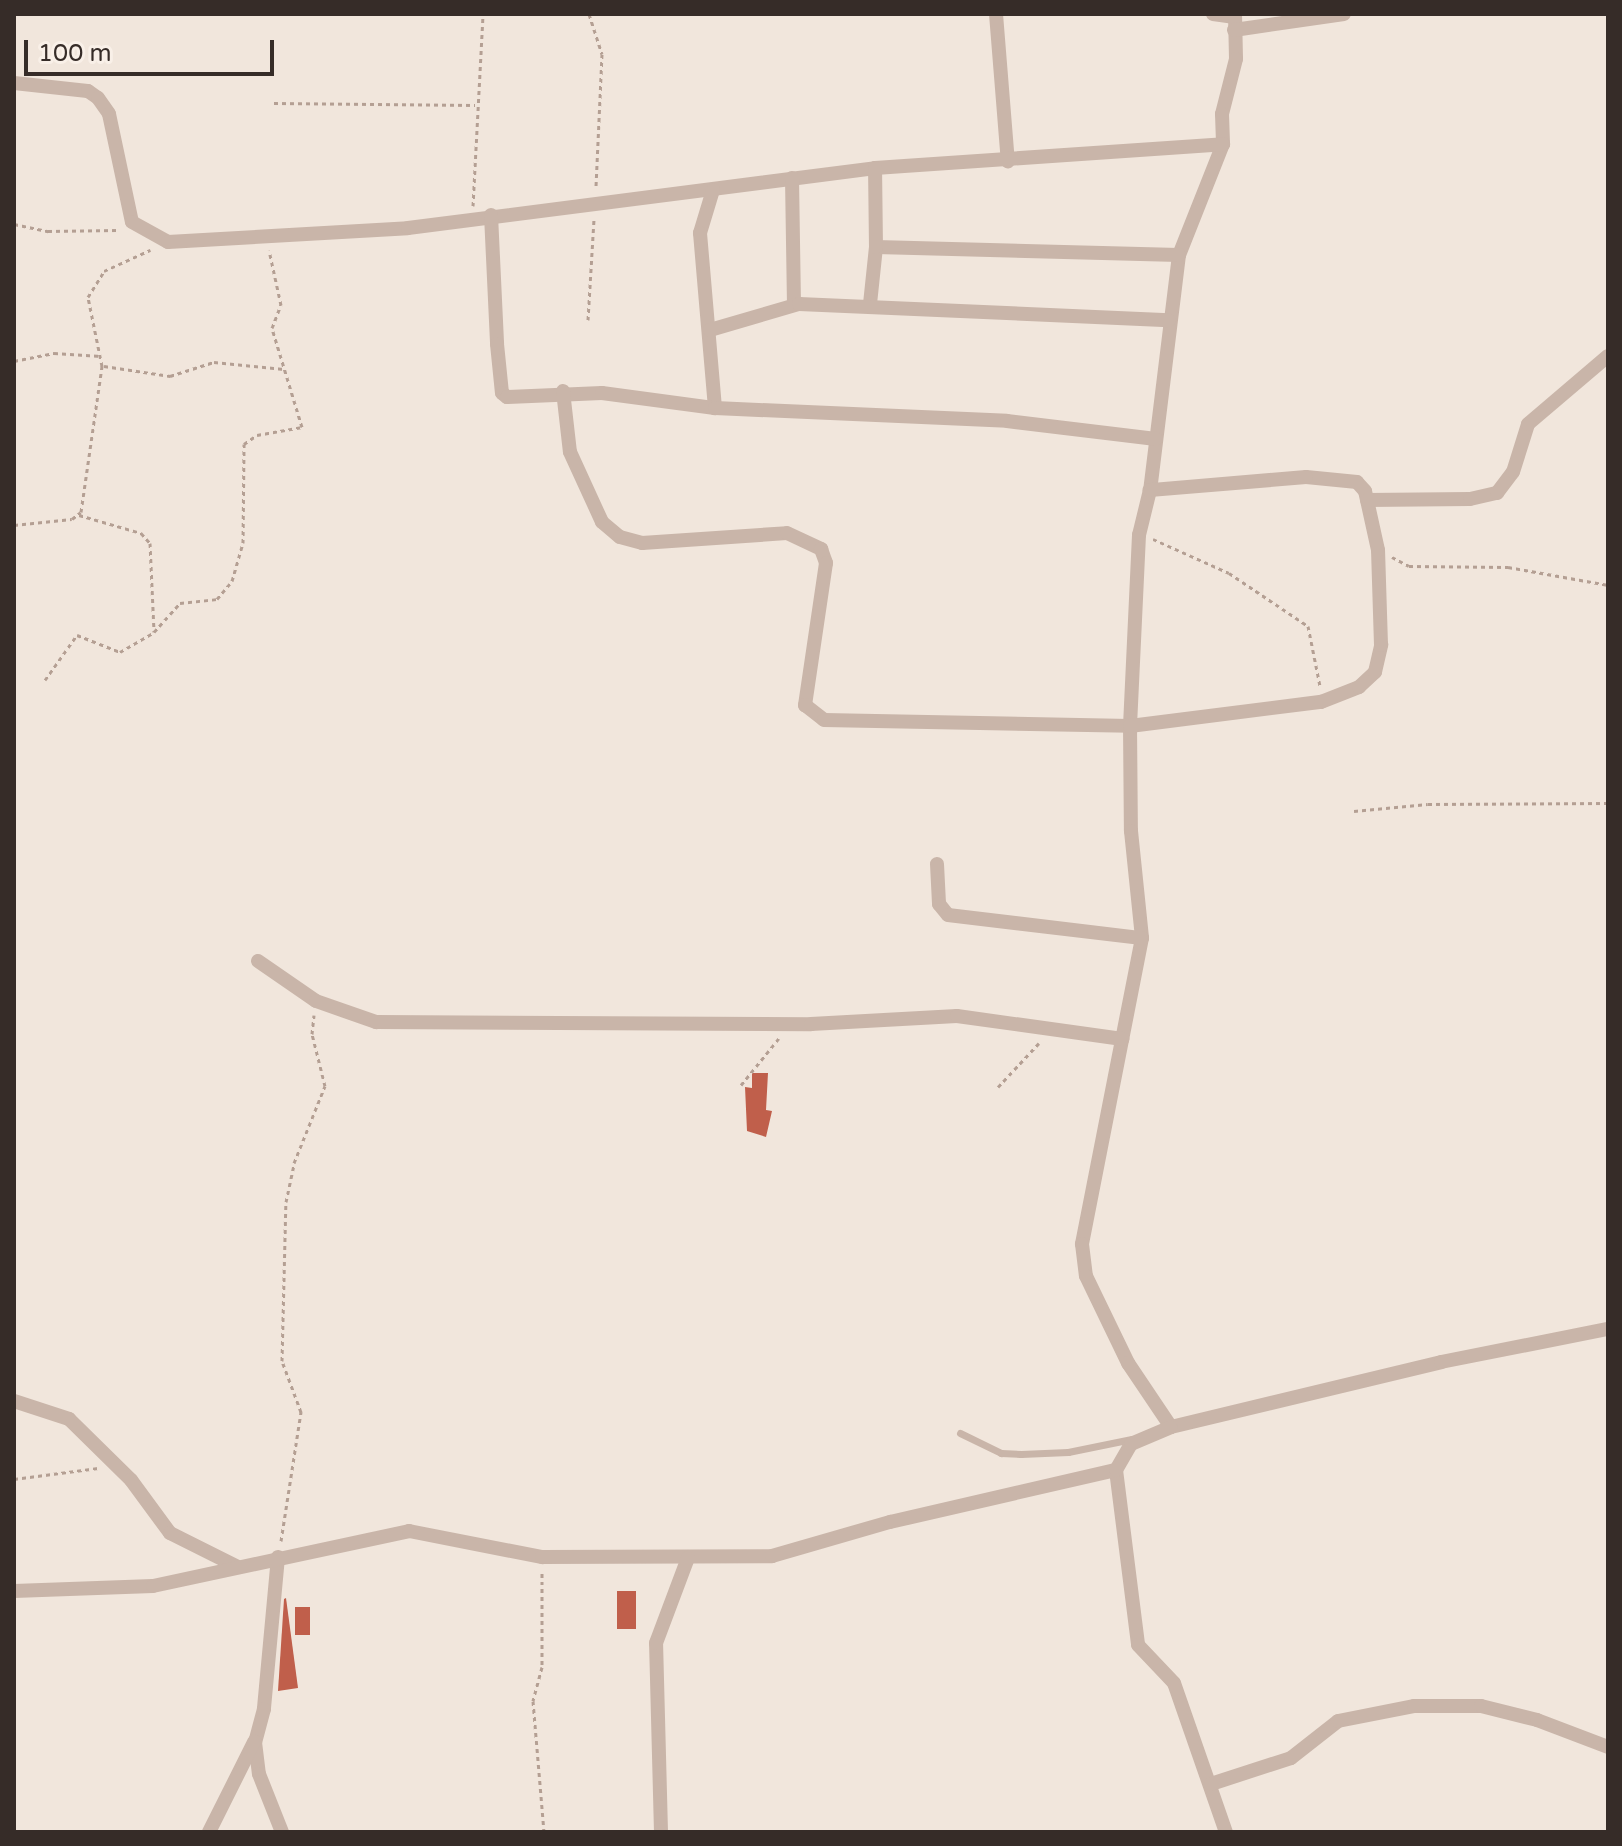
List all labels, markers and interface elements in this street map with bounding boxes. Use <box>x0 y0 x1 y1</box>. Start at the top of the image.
scale bar <box>28 24 278 74</box>
text: 100 m <box>38 39 112 68</box>

